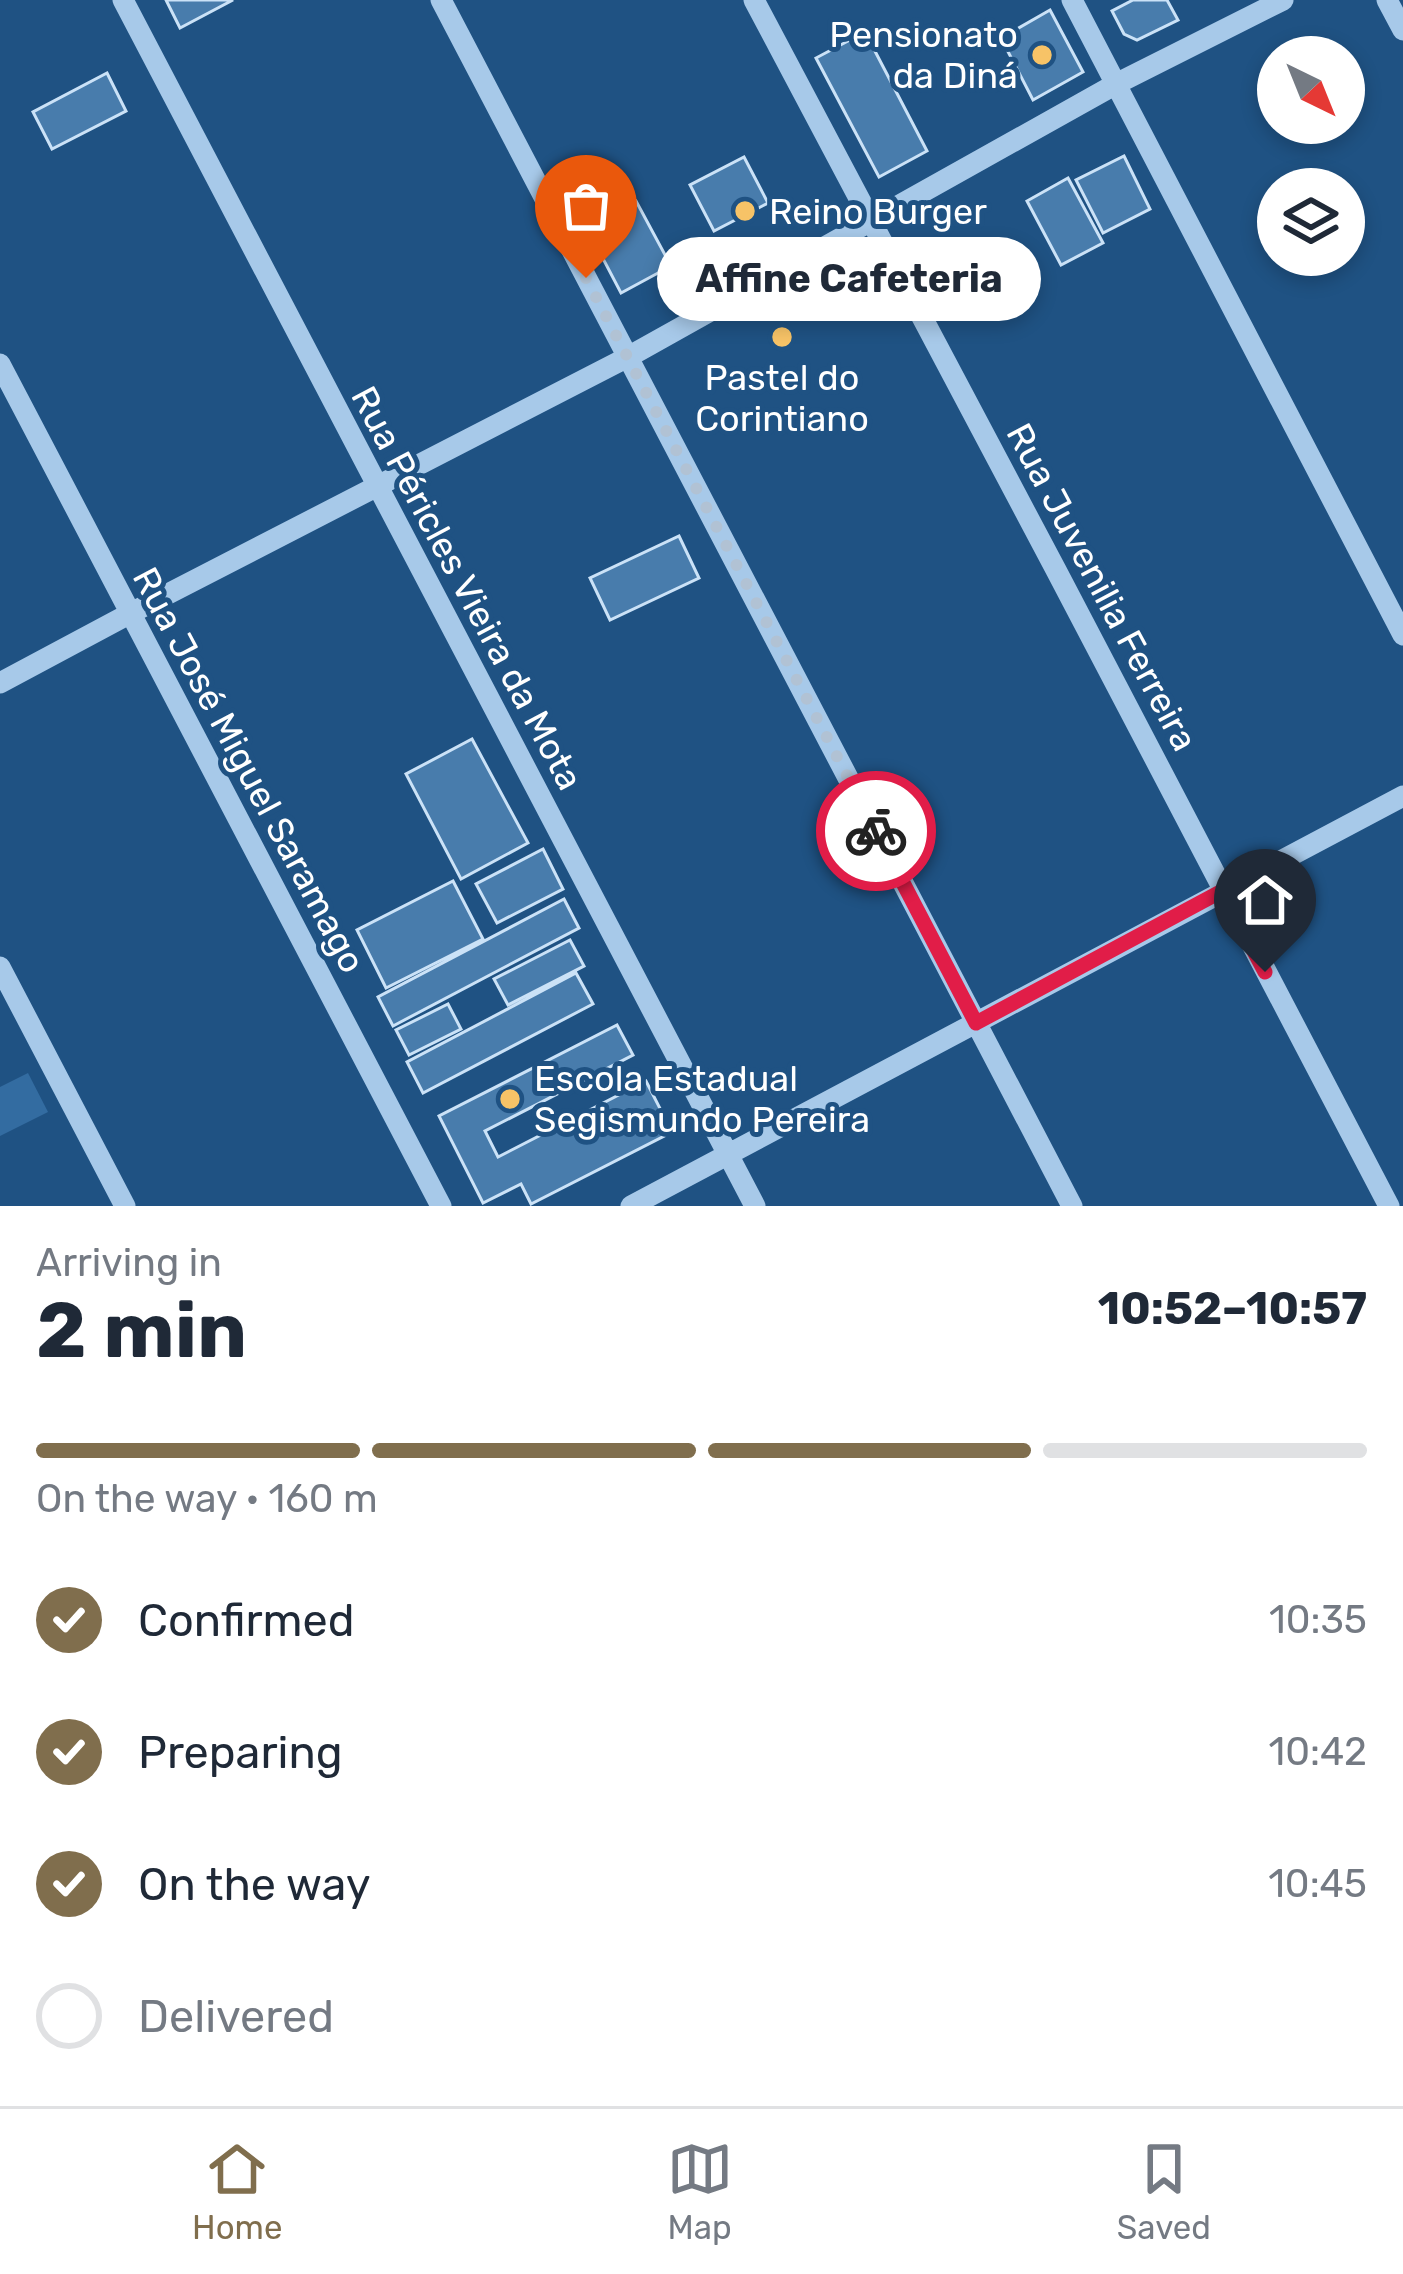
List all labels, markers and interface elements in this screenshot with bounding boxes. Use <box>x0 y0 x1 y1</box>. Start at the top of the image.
place label: Pensionato da Diná <box>829 13 1018 97</box>
north arrow <box>1257 36 1365 144</box>
map controls <box>1257 36 1365 276</box>
marker: Pensionato da Diná <box>1029 42 1055 68</box>
pin <box>535 155 637 278</box>
button: layers <box>1257 168 1365 276</box>
icon: bag <box>553 173 619 239</box>
place label: Reino Burger <box>769 190 987 233</box>
marker: Reino Burger <box>732 198 758 224</box>
callout: Affine Cafeteria <box>658 236 1042 320</box>
text: Affine Cafeteria <box>695 256 1003 302</box>
marker: Pastel do Corintiano <box>769 324 795 350</box>
place label: Pastel do Corintiano <box>695 356 869 440</box>
street label: Rua Péricles Vieira da Mota <box>342 379 592 797</box>
street label: Rua Juvenilia Ferreira <box>997 416 1207 758</box>
street label: Rua José Miguel Saramago <box>124 560 374 980</box>
courier <box>816 771 936 891</box>
icon: bike <box>843 798 909 864</box>
pin <box>1214 849 1316 972</box>
icon: home <box>1232 867 1298 933</box>
place label: Escola Estadual Segismundo Pereira <box>534 1057 870 1141</box>
marker: Escola Estadual Segismundo Pereira <box>497 1086 523 1112</box>
text: Arriving in <box>36 1240 222 1286</box>
text: 10:52–10:57 <box>1098 1282 1367 1335</box>
text: 2 min <box>36 1284 247 1377</box>
text: On the way · 160 m <box>36 1476 378 1522</box>
icon: check <box>36 1587 102 1653</box>
text: Confirmed <box>138 1594 355 1647</box>
text: 10:35 <box>1269 1597 1367 1643</box>
icon: check <box>36 1719 102 1785</box>
text: Preparing <box>138 1726 343 1779</box>
text: 10:42 <box>1268 1729 1367 1775</box>
icon: check <box>36 1851 102 1917</box>
text: On the way <box>138 1858 371 1911</box>
text: 10:45 <box>1268 1861 1367 1907</box>
text: Delivered <box>138 1990 334 2043</box>
tab: Home <box>192 2136 282 2247</box>
tab: Map <box>667 2136 733 2247</box>
tab: Saved <box>1117 2136 1211 2247</box>

